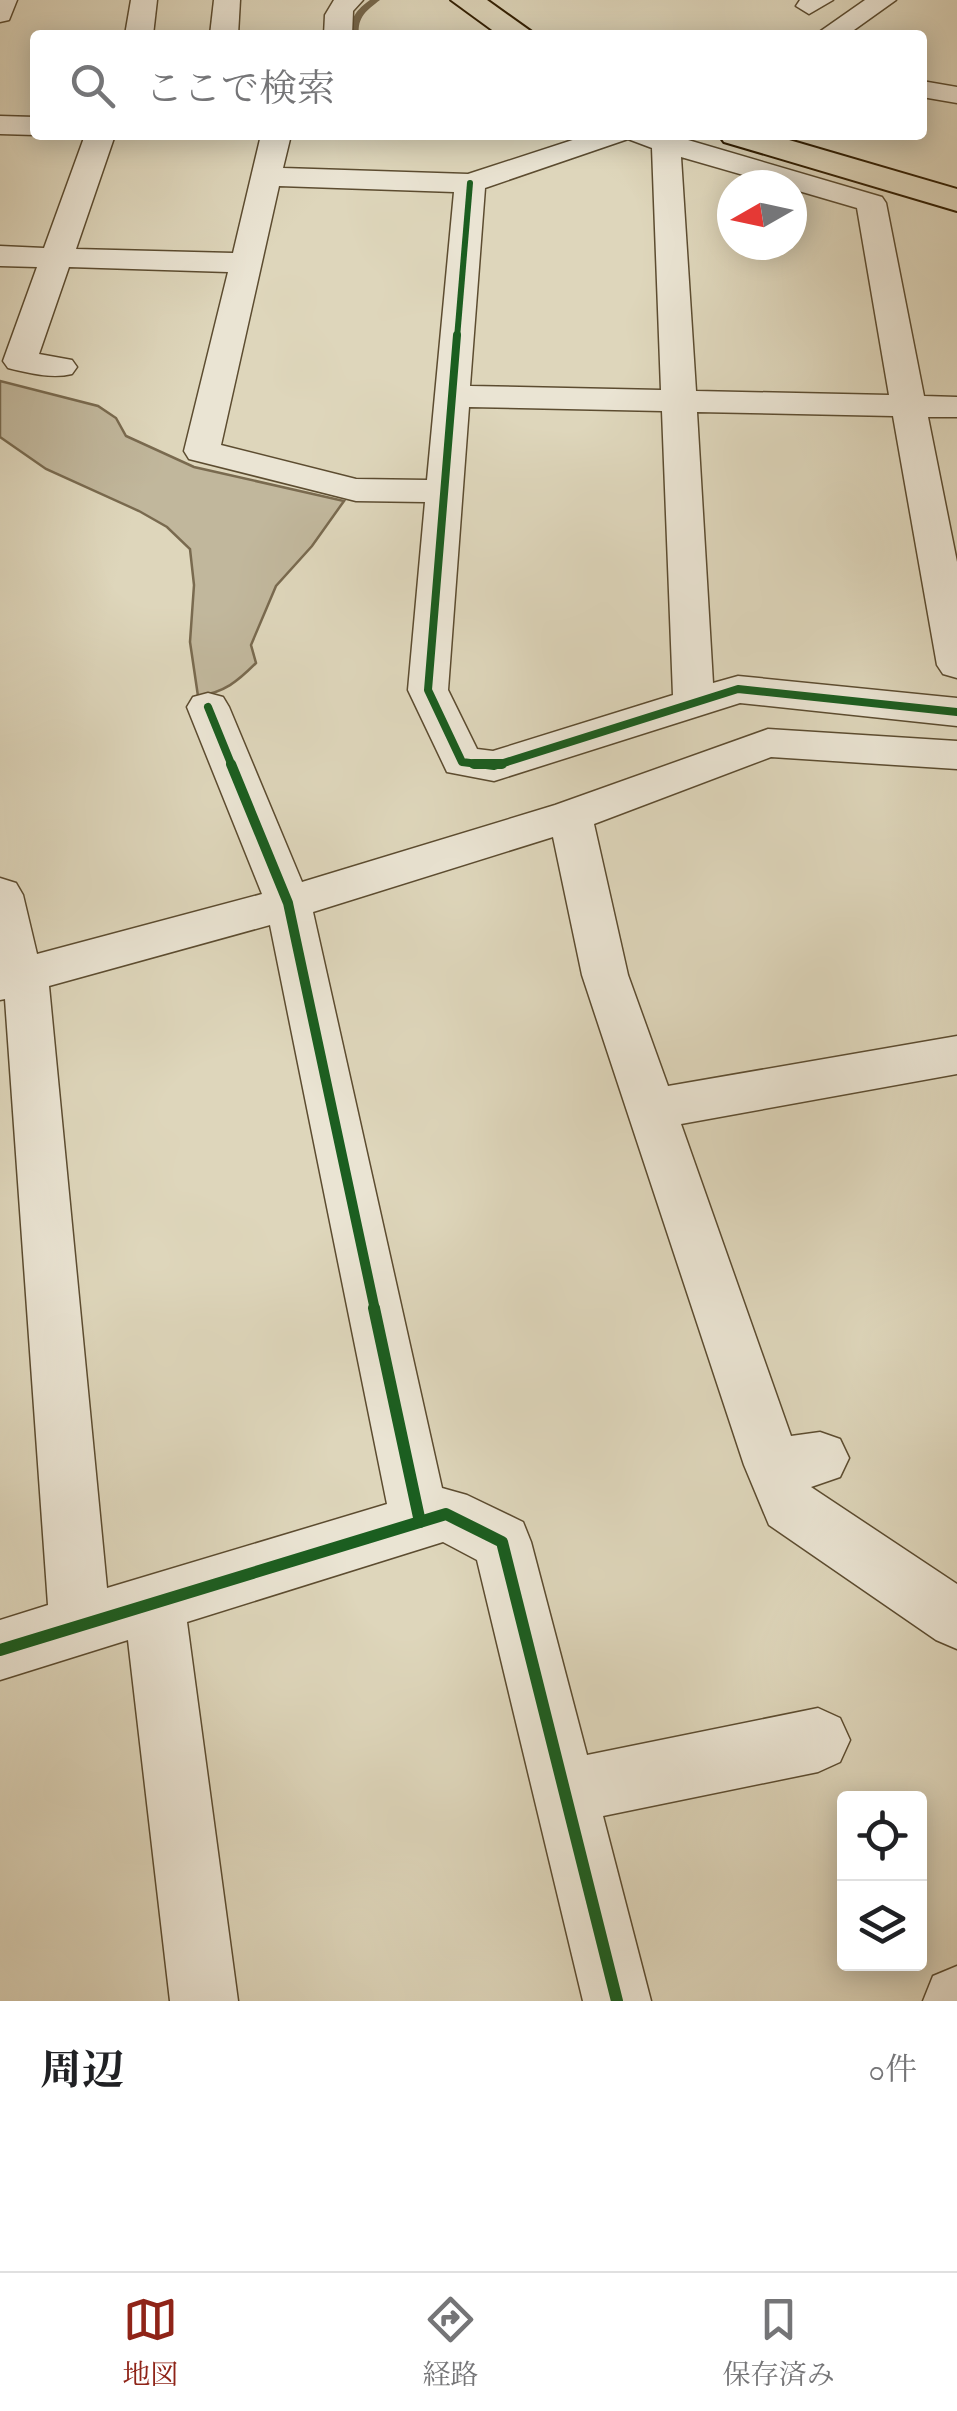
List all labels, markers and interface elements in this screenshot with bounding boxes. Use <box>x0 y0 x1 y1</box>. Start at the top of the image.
search box <box>30 30 927 140</box>
icon: search <box>65 58 120 113</box>
text: ここで検索 <box>145 65 335 113</box>
north arrow <box>717 170 807 260</box>
map controls <box>837 1791 927 1971</box>
button: locate <box>837 1791 927 1881</box>
button: layers <box>837 1881 927 1971</box>
text: 周辺 <box>40 2045 124 2097</box>
text: 0件 <box>869 2050 917 2090</box>
tab: 地図 <box>122 2292 178 2393</box>
tab: 経路 <box>422 2292 479 2393</box>
tab: 保存済み <box>723 2292 835 2393</box>

